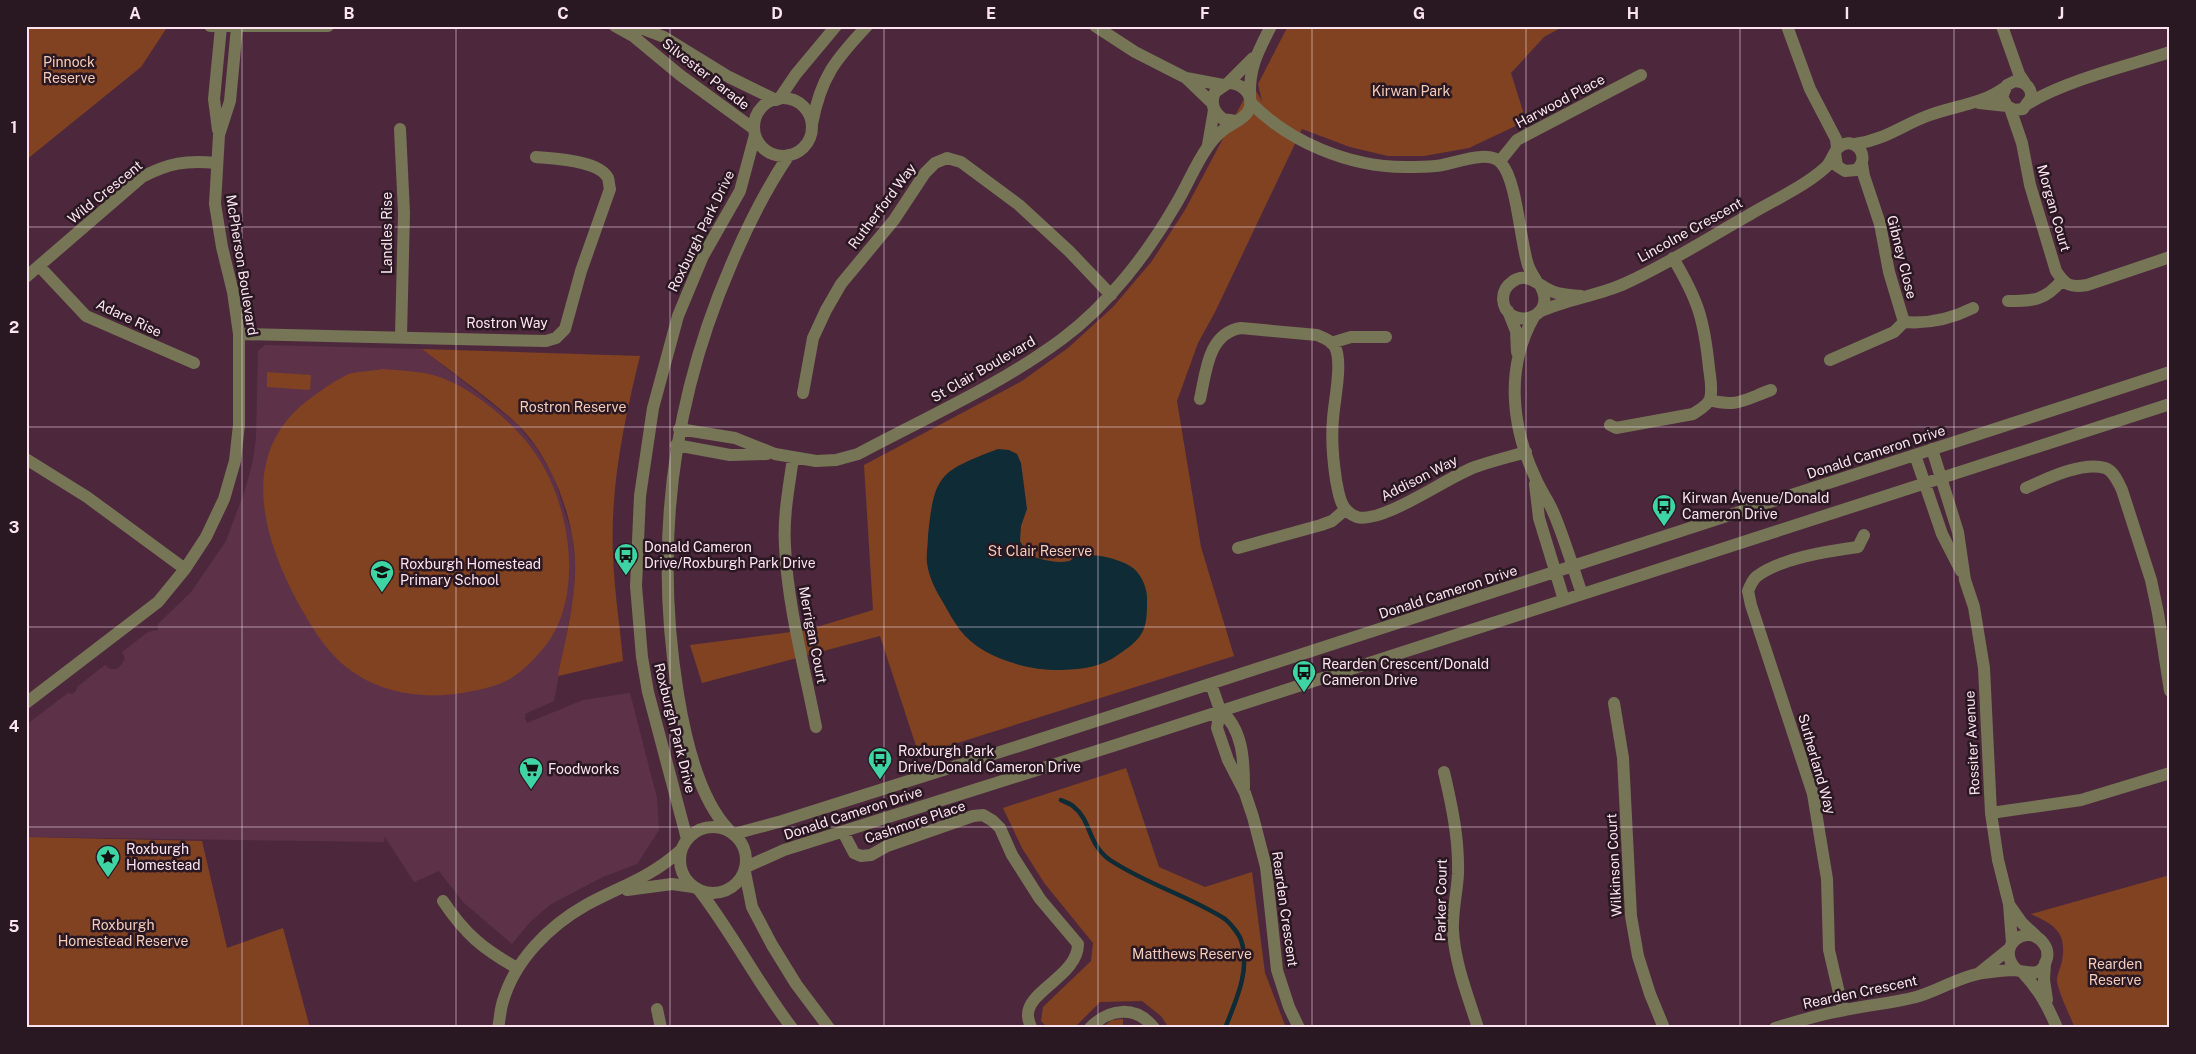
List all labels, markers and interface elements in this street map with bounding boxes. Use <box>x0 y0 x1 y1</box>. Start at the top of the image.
text: A <box>129 4 141 23</box>
text: B <box>344 4 355 23</box>
text: C <box>557 4 569 23</box>
text: D <box>771 4 783 23</box>
text: E <box>986 4 996 23</box>
text: F <box>1200 4 1210 23</box>
text: G <box>1413 4 1425 23</box>
text: H <box>1627 4 1639 23</box>
text: I <box>1845 4 1849 23</box>
text: J <box>2058 4 2064 23</box>
street label: Silvester Parade <box>659 35 753 113</box>
park label: Pinnock Reserve <box>43 54 95 86</box>
street label: Harwood Place <box>1513 71 1607 131</box>
park label: Kirwan Park <box>1372 83 1450 99</box>
text: 1 <box>11 118 17 137</box>
street label: Wild Crescent <box>65 157 145 227</box>
street label: Rutherford Way <box>845 160 920 252</box>
street label: Morgan Court <box>2034 163 2074 253</box>
street label: Roxburgh Park Drive <box>665 168 737 294</box>
street label: Landles Rise <box>379 192 395 274</box>
street label: McPherson Boulevard <box>223 194 261 336</box>
street label: Lincolne Crescent <box>1635 195 1745 265</box>
street label: Gibney Close <box>1884 214 1920 300</box>
street label: Adare Rise <box>94 296 164 340</box>
street label: Rostron Way <box>466 315 548 331</box>
text: 2 <box>9 318 19 337</box>
street label: St Clair Boulevard <box>928 333 1038 405</box>
park label: Rostron Reserve <box>520 399 627 415</box>
street label: Donald Cameron Drive <box>1805 422 1947 482</box>
street label: Addison Way <box>1378 452 1460 504</box>
place label: Kirwan Avenue/Donald Cameron Drive <box>1682 490 1829 522</box>
bus stop icon: Kirwan Avenue/Donald Cameron Drive <box>1651 493 1677 527</box>
text: 3 <box>9 518 19 537</box>
place label: Donald Cameron Drive/Roxburgh Park Drive <box>644 539 816 571</box>
bus stop icon: Donald Cameron Drive/Roxburgh Park Drive <box>613 542 639 576</box>
park label: St Clair Reserve <box>988 543 1092 559</box>
place label: Roxburgh Homestead Primary School <box>400 556 541 588</box>
school or university icon: Roxburgh Homestead Primary School <box>369 559 395 593</box>
street label: Donald Cameron Drive <box>1377 562 1519 622</box>
street label: Merrigan Court <box>796 585 830 685</box>
place label: Rearden Crescent/Donald Cameron Drive <box>1322 656 1489 688</box>
bus stop icon: Rearden Crescent/Donald Cameron Drive <box>1291 659 1317 693</box>
street label: Roxburgh Park Drive <box>651 661 699 795</box>
street label: Rossiter Avenue <box>1961 690 1983 796</box>
street label: Sutherland Way <box>1795 712 1839 816</box>
text: 4 <box>9 717 20 736</box>
place label: Roxburgh Park Drive/Donald Cameron Drive <box>898 743 1081 775</box>
bus stop icon: Roxburgh Park Drive/Donald Cameron Drive <box>867 746 893 780</box>
supermarket icon: Foodworks <box>518 756 544 790</box>
place label: Foodworks <box>548 761 619 777</box>
street label: Donald Cameron Drive <box>782 783 924 843</box>
street label: Cashmore Place <box>863 797 967 847</box>
street label: Wilkinson Court <box>1603 813 1625 917</box>
place label: Roxburgh Homestead <box>126 841 201 873</box>
place icon: Roxburgh Homestead <box>95 844 121 878</box>
street label: Rearden Crescent <box>1269 850 1301 968</box>
street label: Parker Court <box>1432 858 1450 942</box>
text: 5 <box>9 917 20 936</box>
park label: Roxburgh Homestead Reserve <box>58 917 188 949</box>
park label: Matthews Reserve <box>1132 946 1252 962</box>
park label: Rearden Reserve <box>2088 956 2142 988</box>
street label: Rearden Crescent <box>1801 972 1919 1012</box>

